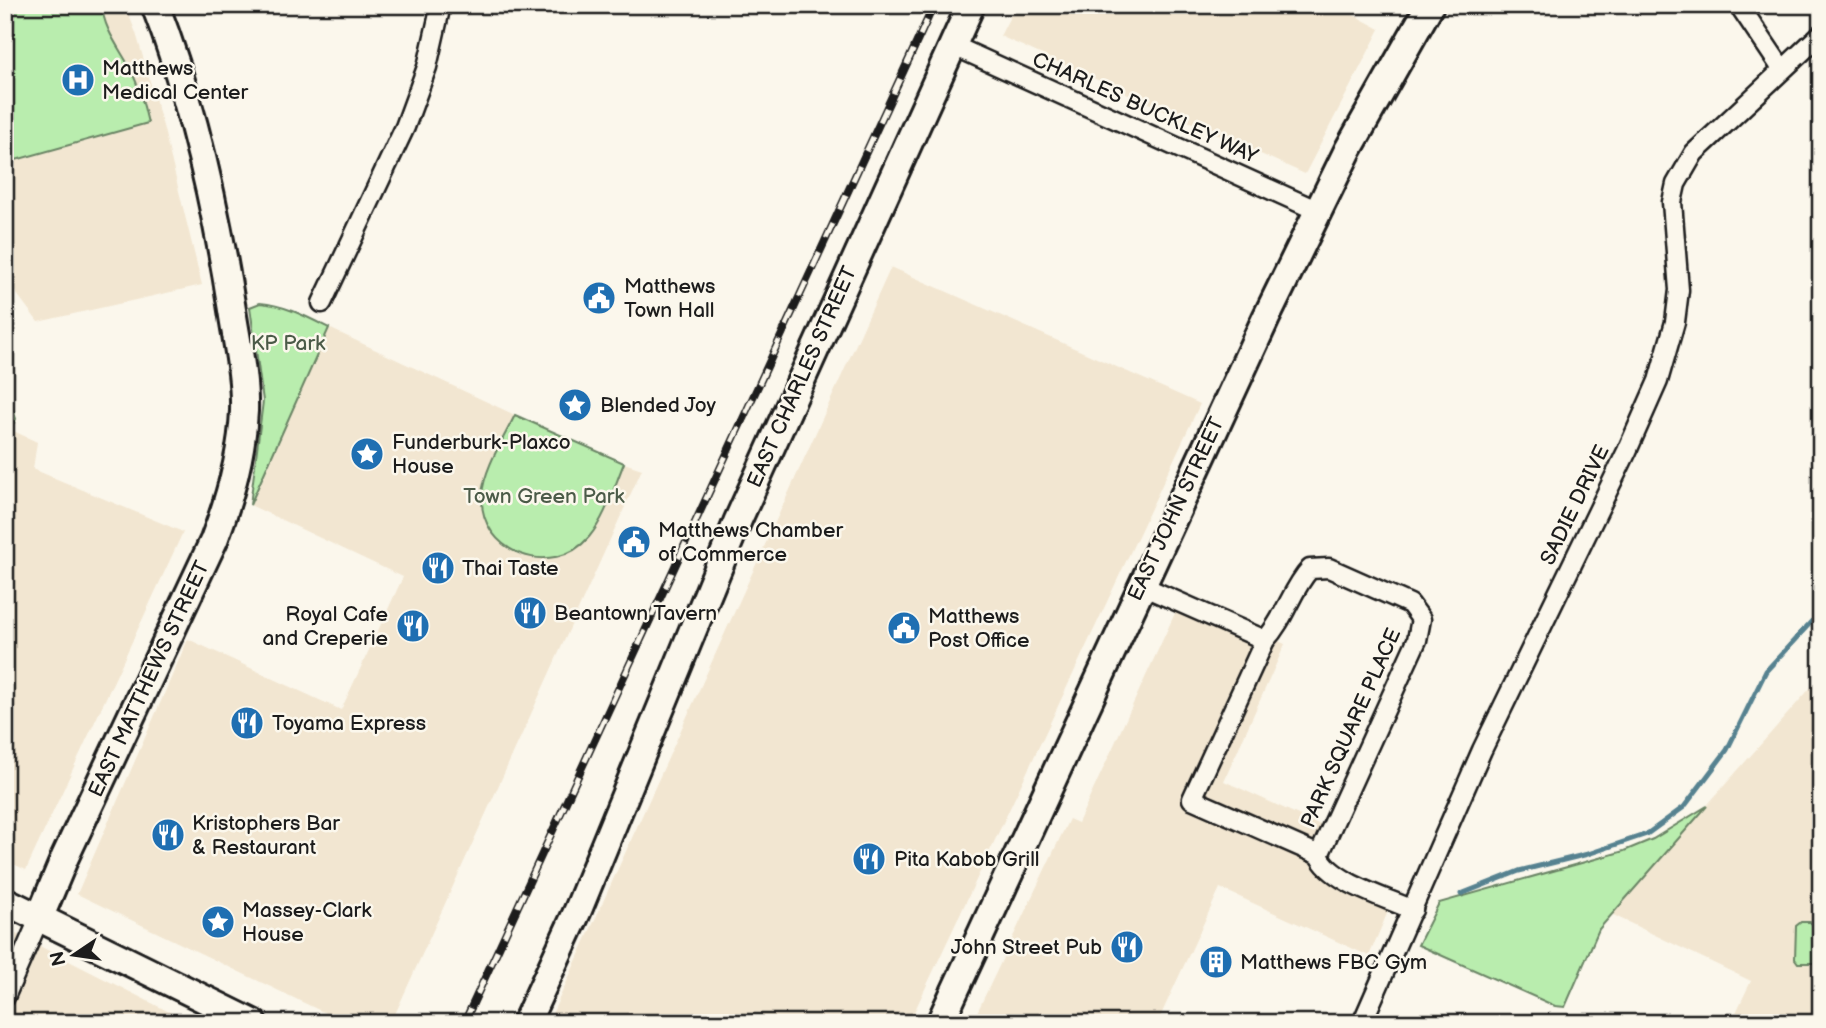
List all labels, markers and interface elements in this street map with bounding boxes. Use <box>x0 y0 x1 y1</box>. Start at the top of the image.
street label: CHARLES BUCKLEY WAY <box>1028 47 1262 169</box>
place label: Matthews Medical Center <box>102 56 248 105</box>
hospital icon: Matthews Medical Center <box>59 61 97 99</box>
street label: EAST CHARLES STREET <box>742 262 862 491</box>
place label: Matthews Town Hall <box>624 274 715 323</box>
public building icon: Matthews Town Hall <box>580 279 618 317</box>
park label: KP Park <box>251 331 326 356</box>
place icon: Blended Joy <box>556 386 594 424</box>
place label: Blended Joy <box>600 393 716 418</box>
street label: EAST JOHN STREET <box>1122 413 1230 605</box>
place label: Funderburk-Plaxco House <box>392 430 571 479</box>
place icon: Funderburk-Plaxco House <box>348 435 386 473</box>
street label: SADIE DRIVE <box>1535 441 1615 569</box>
park label: Town Green Park <box>463 484 625 509</box>
place label: Matthews Chamber of Commerce <box>658 518 843 567</box>
public building icon: Matthews Chamber of Commerce <box>615 523 653 561</box>
restaurant icon: Thai Taste <box>419 549 457 587</box>
place label: Thai Taste <box>462 556 558 581</box>
street label: EAST MATTHEWS STREET <box>83 557 215 801</box>
restaurant icon: Beantown Tavern <box>511 594 549 632</box>
place label: Beantown Tavern <box>554 601 717 626</box>
place label: Royal Cafe and Creperie <box>262 602 388 651</box>
place label: Matthews Post Office <box>928 604 1029 653</box>
restaurant icon: Royal Cafe and Creperie <box>394 607 432 645</box>
public building icon: Matthews Post Office <box>885 609 923 647</box>
street label: PARK SQUARE PLACE <box>1296 624 1406 832</box>
restaurant icon: Toyama Express <box>228 704 266 742</box>
place label: Toyama Express <box>272 711 426 736</box>
place label: Kristophers Bar & Restaurant <box>192 811 340 860</box>
restaurant icon: Kristophers Bar & Restaurant <box>149 816 187 854</box>
restaurant icon: Pita Kabob Grill <box>850 840 888 878</box>
place label: Pita Kabob Grill <box>894 847 1040 872</box>
place label: Massey-Clark House <box>242 898 372 947</box>
place icon: Massey-Clark House <box>199 903 237 941</box>
north arrow <box>38 920 108 990</box>
restaurant icon: John Street Pub <box>1108 928 1146 966</box>
place label: John Street Pub <box>951 935 1102 960</box>
building icon: Matthews FBC Gym <box>1197 943 1235 981</box>
text: N <box>46 949 72 968</box>
place label: Matthews FBC Gym <box>1240 950 1427 975</box>

